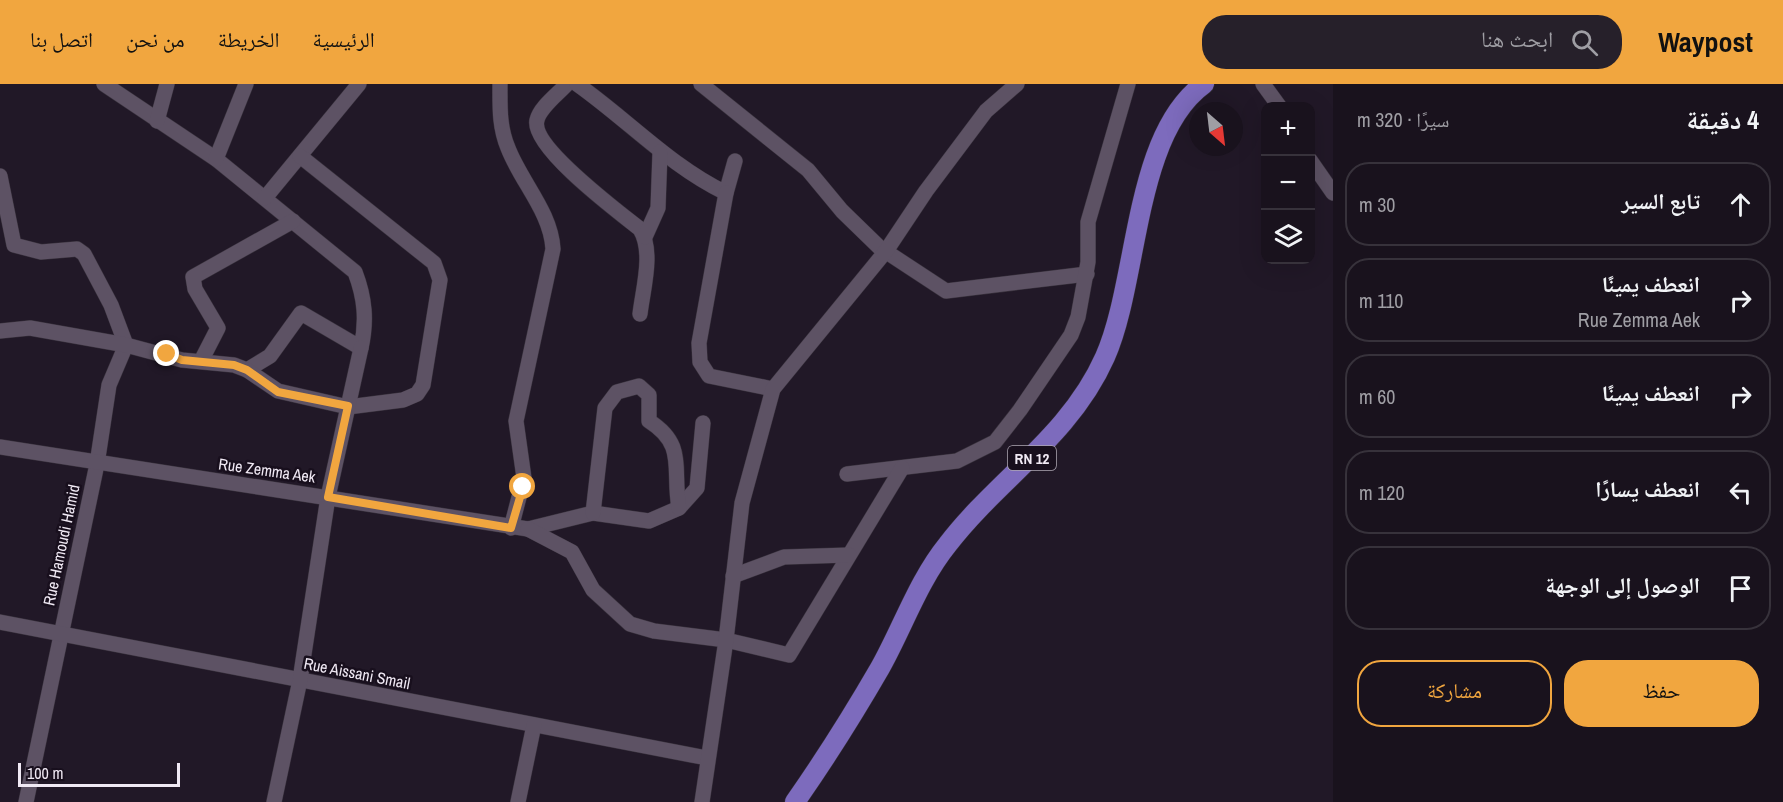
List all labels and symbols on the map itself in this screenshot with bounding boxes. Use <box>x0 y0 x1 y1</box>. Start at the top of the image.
north arrow <box>1189 102 1243 156</box>
route end <box>153 340 179 366</box>
road number: RN 12 <box>1008 446 1056 470</box>
street label: Rue Zemma Aek <box>217 452 317 488</box>
route start <box>509 473 535 499</box>
street label: Rue Hamoudi Hamid <box>37 482 85 608</box>
street label: Rue Aissani Smail <box>302 652 412 694</box>
scale bar <box>18 760 180 788</box>

